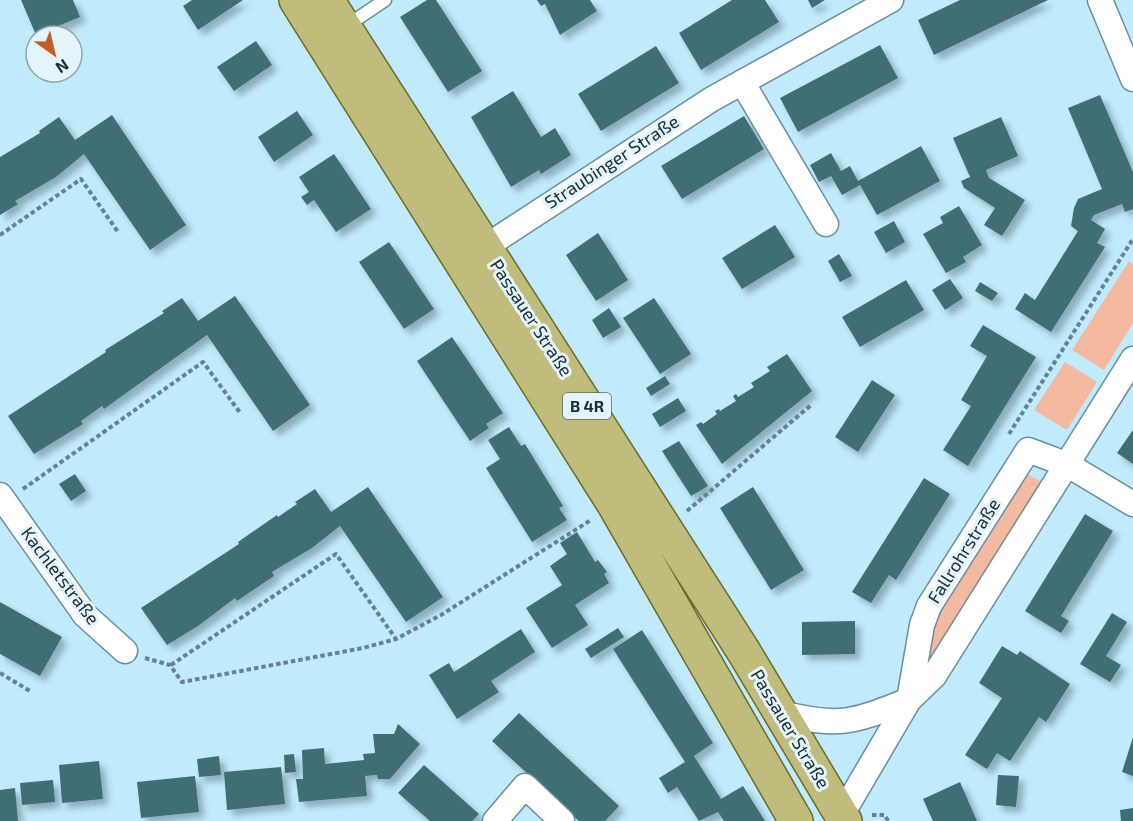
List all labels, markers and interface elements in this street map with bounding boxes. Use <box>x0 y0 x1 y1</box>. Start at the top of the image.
north arrow <box>24 24 84 84</box>
text: N <box>53 56 73 78</box>
street label: Straubinger Straße <box>540 110 683 213</box>
street label: Passauer Straße <box>486 255 578 380</box>
road number: B 4R <box>563 393 611 419</box>
street label: Fallrohrstraße <box>922 494 1004 607</box>
street label: Kachletstraße <box>17 522 105 629</box>
street label: Passauer Straße <box>747 665 835 792</box>

